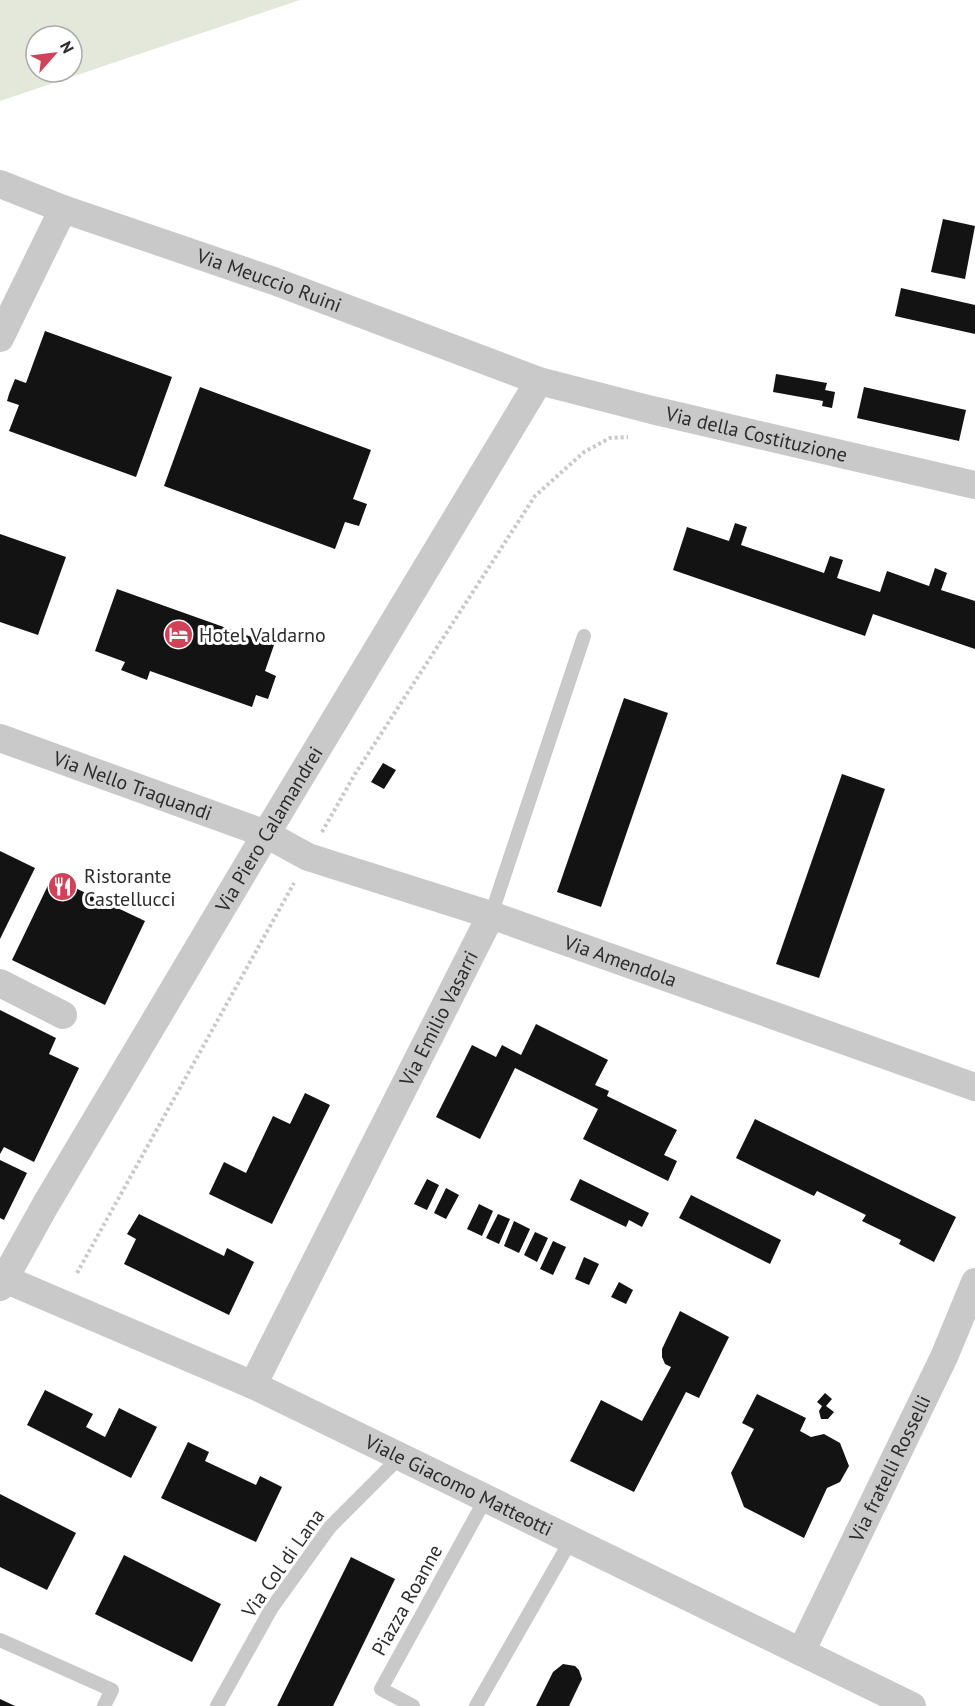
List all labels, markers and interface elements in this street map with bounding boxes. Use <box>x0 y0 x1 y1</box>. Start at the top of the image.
north arrow <box>24 24 84 84</box>
text: N <box>56 38 79 56</box>
street label: Via Meuccio Ruini <box>192 242 345 318</box>
street label: Via della Costituzione <box>662 400 850 468</box>
hotel icon: Hotel Valdarno <box>162 619 194 651</box>
place label: Hotel Valdarno <box>199 622 326 648</box>
street label: Via Piero Calamandrei <box>209 742 329 918</box>
street label: Via Nello Traquandi <box>49 745 216 826</box>
place label: Ristorante Castellucci <box>84 863 176 912</box>
restaurant icon: Ristorante Castellucci <box>47 871 79 903</box>
street label: Via Amendola <box>560 929 680 993</box>
street label: Via Emilio Vasarri <box>393 946 484 1091</box>
street label: Via fratelli Rosselli <box>843 1391 937 1547</box>
street label: Viale Giacomo Matteotti <box>360 1428 557 1542</box>
street label: Via Col di Lana <box>235 1504 330 1623</box>
street label: Piazza Roanne <box>366 1540 448 1660</box>

